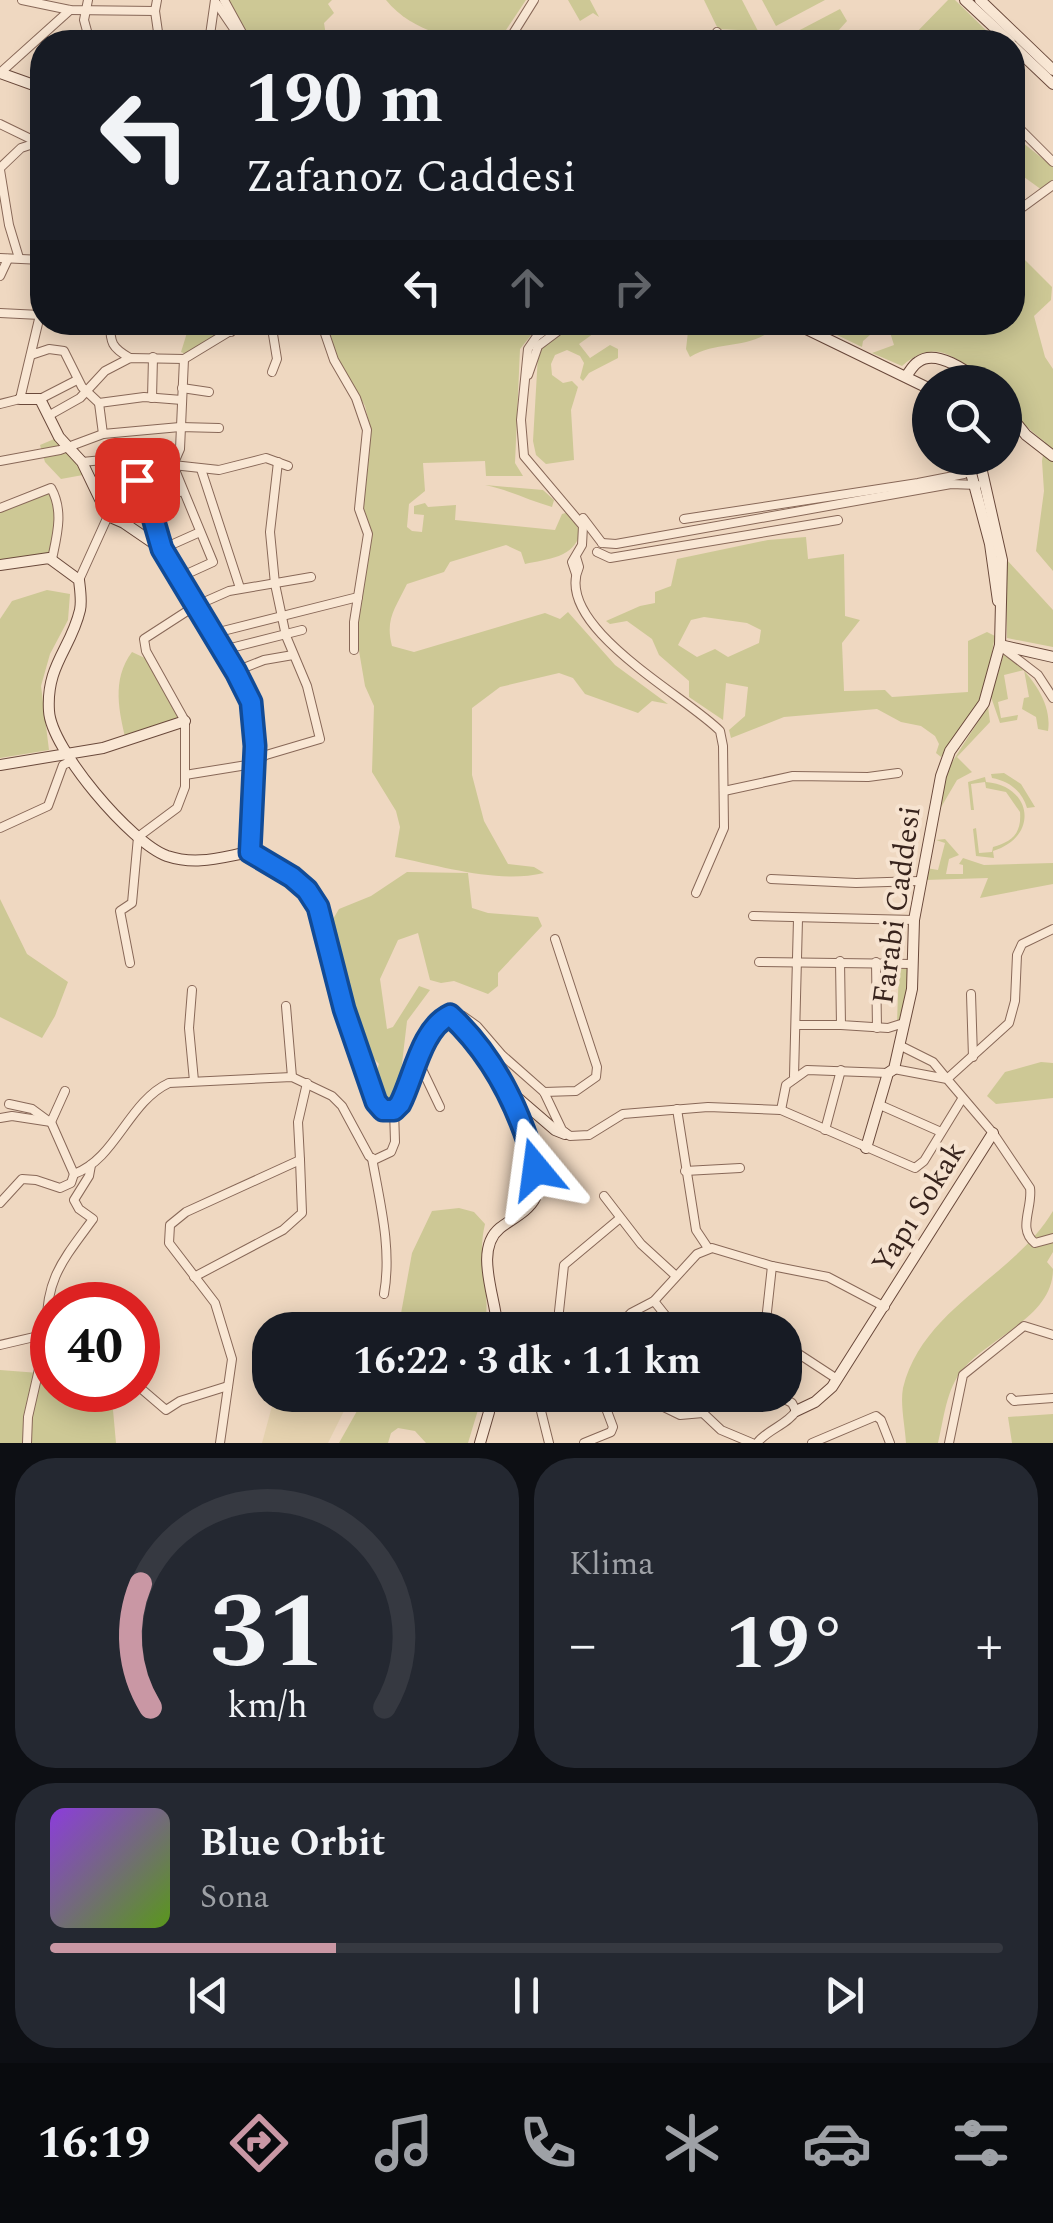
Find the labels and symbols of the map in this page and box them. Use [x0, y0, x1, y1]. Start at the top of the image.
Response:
pin [95, 438, 180, 523]
street label: Farabi Caddesi [860, 803, 934, 1007]
position arrow [484, 1117, 588, 1221]
street label: Yapı Sokak [860, 1132, 978, 1283]
speed limit sign: 40 [30, 1282, 160, 1412]

